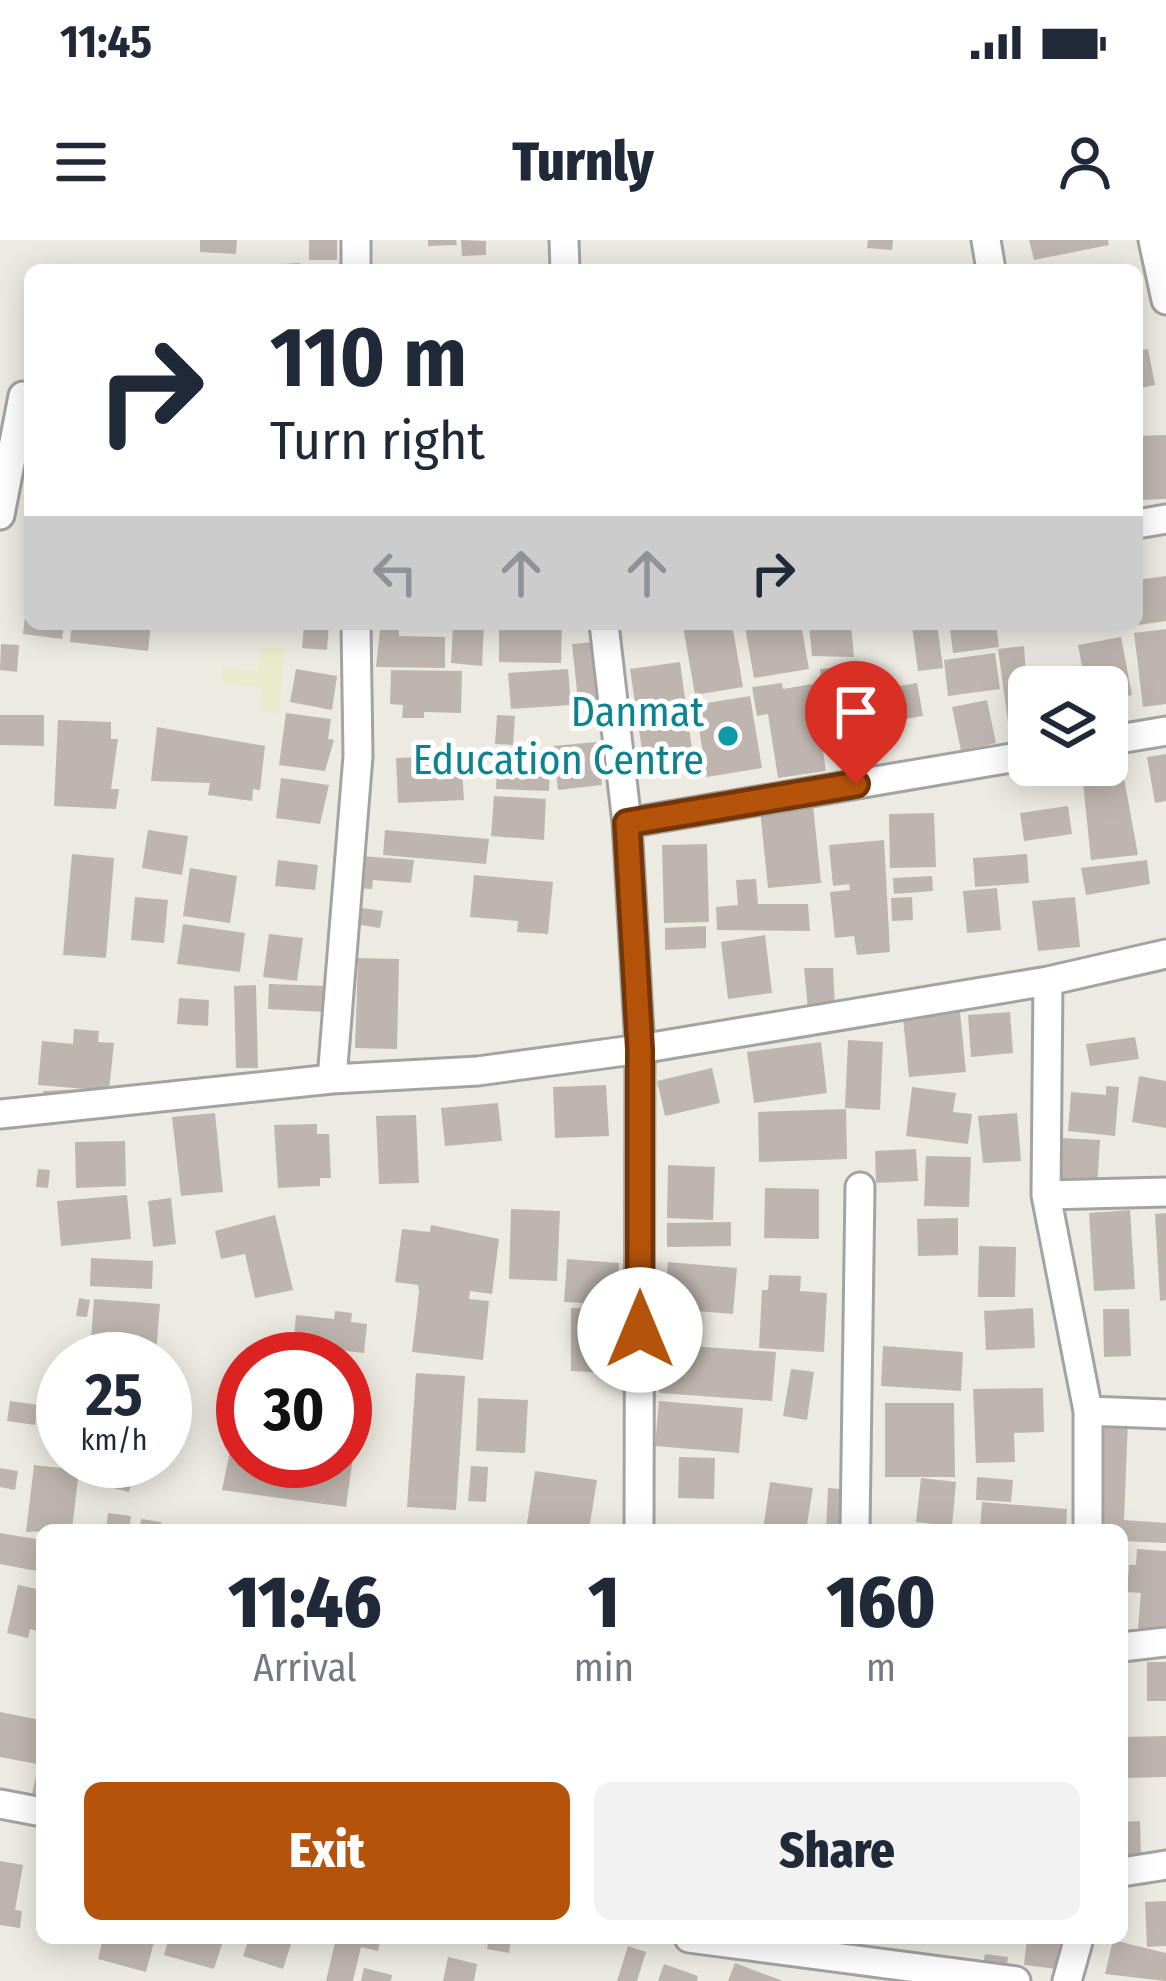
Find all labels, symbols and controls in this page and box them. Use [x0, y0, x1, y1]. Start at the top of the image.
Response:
text: 11:45 [60, 15, 152, 69]
icon: menu [48, 129, 114, 195]
icon: person [1052, 129, 1118, 195]
text: Turnly [512, 130, 654, 194]
text: 110 m [270, 307, 467, 408]
icon: right [72, 312, 228, 468]
text: Turn right [270, 409, 485, 473]
icon: left [362, 540, 428, 606]
icon: ahead [488, 540, 554, 606]
icon: ahead [614, 540, 680, 606]
icon: right [740, 540, 806, 606]
pin [805, 661, 907, 784]
map controls [1008, 666, 1128, 786]
button: layers [1008, 666, 1128, 786]
icon: arrive [823, 679, 889, 745]
place label: Danmat Education Centre [413, 687, 704, 785]
marker: Danmat Education Centre [715, 723, 741, 749]
position arrow [577, 1267, 703, 1393]
speed limit sign: 30 [216, 1332, 372, 1488]
text: 25 [85, 1359, 143, 1431]
text: km/h [81, 1422, 147, 1458]
text: 11:46 [228, 1560, 382, 1646]
text: 1 [588, 1560, 620, 1646]
text: 160 [826, 1560, 936, 1646]
text: Arrival [253, 1645, 357, 1691]
text: min [574, 1645, 634, 1691]
text: m [866, 1645, 896, 1691]
button: Exit [84, 1782, 570, 1920]
button: Share [594, 1782, 1080, 1920]

